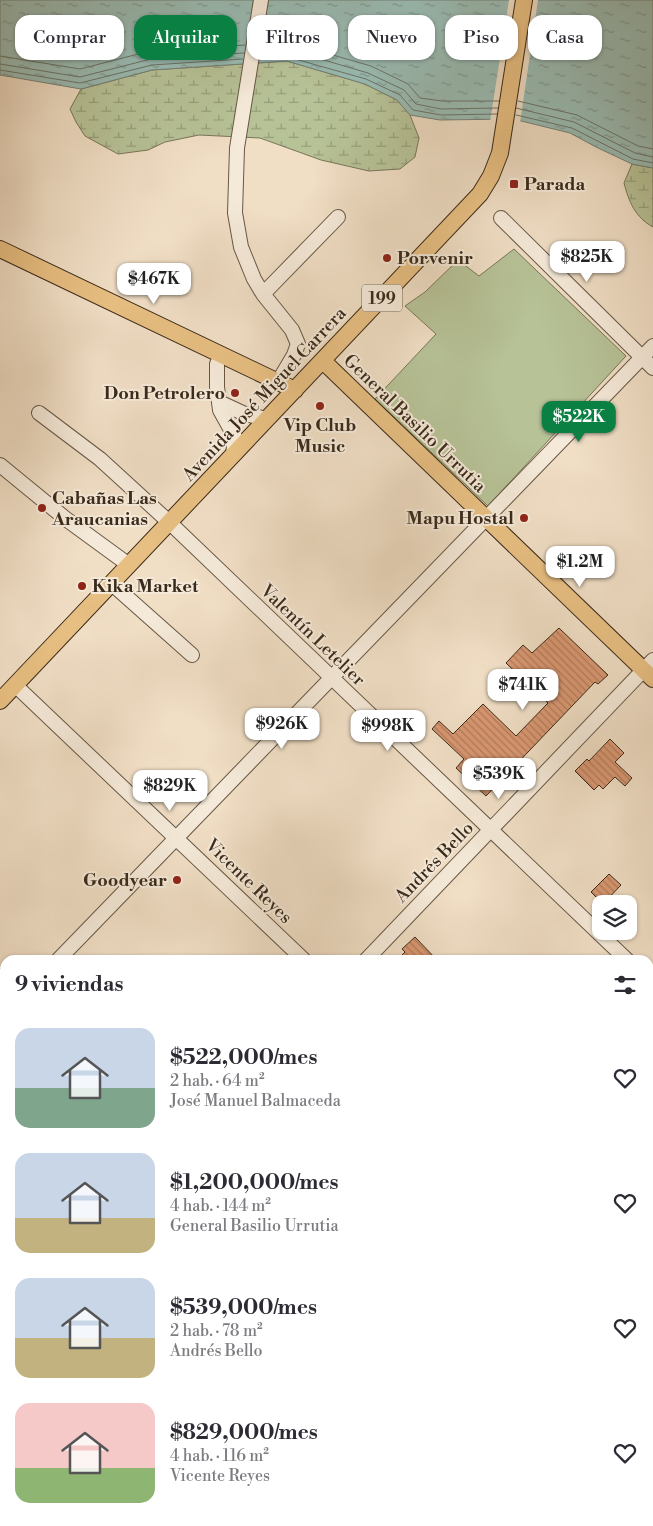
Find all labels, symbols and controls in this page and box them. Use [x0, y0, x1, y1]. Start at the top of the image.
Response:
chip: Comprar [15, 15, 124, 60]
chip: Alquilar [134, 15, 237, 60]
chip: Filtros [247, 15, 338, 60]
chip: Nuevo [348, 15, 435, 60]
chip: Piso [445, 15, 518, 60]
chip: Casa [528, 15, 602, 60]
place label: Parada [524, 173, 586, 196]
marker: Parada [508, 178, 520, 190]
pin: $825K [552, 240, 622, 283]
place label: Porvenir [397, 247, 473, 270]
text: $825K [561, 247, 613, 267]
marker: Porvenir [381, 252, 393, 264]
pin: $467K [119, 262, 189, 305]
text: $467K [128, 269, 180, 289]
road number: 199 [362, 284, 402, 312]
street label: Avenida José Miguel Carrera [177, 302, 352, 487]
street label: General Basilio Urrutia [338, 349, 492, 498]
place label: Don Petrolero [104, 382, 225, 405]
marker: Don Petrolero [229, 387, 241, 399]
marker: Vip Club Music [314, 400, 326, 412]
pin: $522K [544, 400, 614, 443]
text: $522K [553, 407, 605, 427]
place label: Vip Club Music [283, 414, 356, 458]
place label: Cabañas Las Araucanias [51, 487, 157, 531]
marker: Cabañas Las Araucanias [36, 502, 48, 514]
place label: Mapu Hostal [406, 507, 514, 530]
marker: Mapu Hostal [518, 512, 530, 524]
pin: $1.2M [545, 546, 615, 588]
text: $1.2M [557, 552, 603, 572]
place label: Kika Market [92, 575, 199, 598]
street label: Valentín Letelier [255, 579, 370, 691]
marker: Kika Market [76, 580, 88, 592]
pin: $741K [488, 668, 558, 711]
text: $741K [498, 675, 548, 695]
pin: $926K [247, 708, 317, 750]
pin: $998K [353, 710, 423, 752]
text: $926K [256, 714, 308, 734]
text: $998K [362, 716, 414, 736]
pin: $539K [464, 758, 534, 800]
text: $539K [473, 764, 525, 784]
pin: $829K [135, 770, 205, 812]
text: $829K [144, 776, 196, 796]
street label: Andrés Bello [389, 817, 479, 909]
street label: Vicente Reyes [199, 833, 297, 929]
place label: Goodyear [83, 869, 167, 892]
marker: Goodyear [171, 874, 183, 886]
map controls [592, 895, 637, 940]
button: layers [592, 895, 637, 940]
icon: filters [611, 971, 639, 999]
text: 9 viviendas [15, 972, 123, 998]
text: $522,000/mes [170, 1045, 317, 1071]
icon: home [55, 1048, 115, 1108]
icon: heart [611, 1064, 639, 1092]
text: 2 hab. · 64 m² [170, 1071, 264, 1091]
text: José Manuel Balmaceda [170, 1091, 341, 1111]
text: $1,200,000/mes [170, 1170, 339, 1196]
icon: home [55, 1173, 115, 1233]
icon: heart [611, 1189, 639, 1217]
text: 4 hab. · 144 m² [170, 1196, 271, 1216]
text: General Basilio Urrutia [170, 1216, 339, 1236]
text: $539,000/mes [170, 1295, 317, 1321]
icon: home [55, 1298, 115, 1358]
icon: heart [611, 1314, 639, 1342]
text: 2 hab. · 78 m² [170, 1321, 263, 1341]
text: Andrés Bello [170, 1341, 263, 1361]
text: $829,000/mes [170, 1420, 318, 1446]
icon: home [55, 1423, 115, 1483]
icon: heart [611, 1439, 639, 1467]
text: 4 hab. · 116 m² [170, 1446, 269, 1466]
text: Vicente Reyes [170, 1466, 270, 1486]

